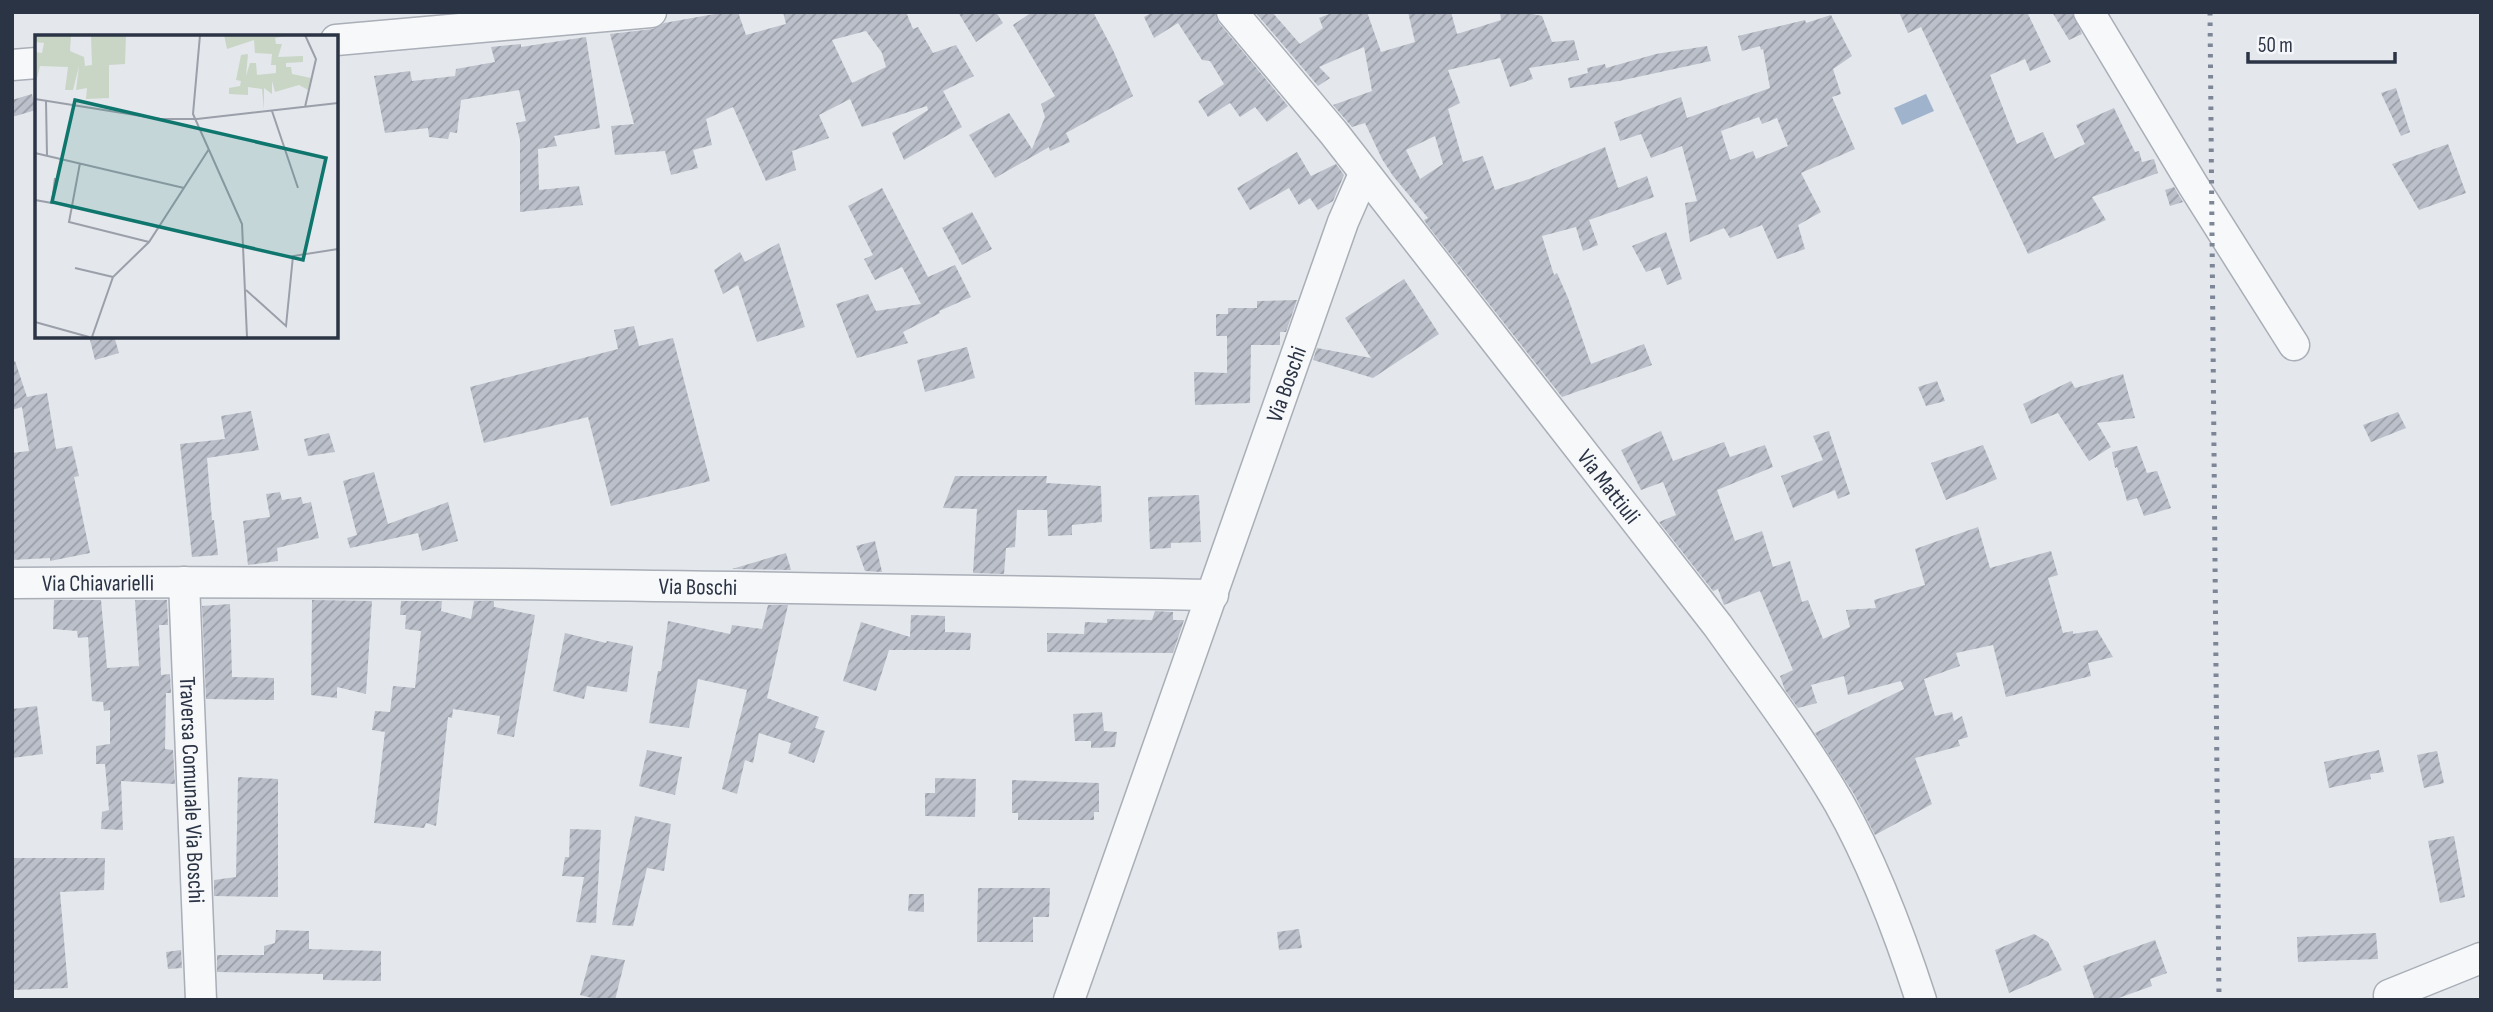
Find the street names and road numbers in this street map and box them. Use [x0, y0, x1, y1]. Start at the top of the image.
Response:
street label: Via Boschi [1261, 343, 1313, 426]
street label: Via Mattiuli [1571, 444, 1646, 530]
street label: Via Chiavarielli [42, 569, 154, 598]
street label: Via Boschi [658, 573, 737, 602]
street label: Traversa Comunale Via Boschi [173, 676, 210, 904]

